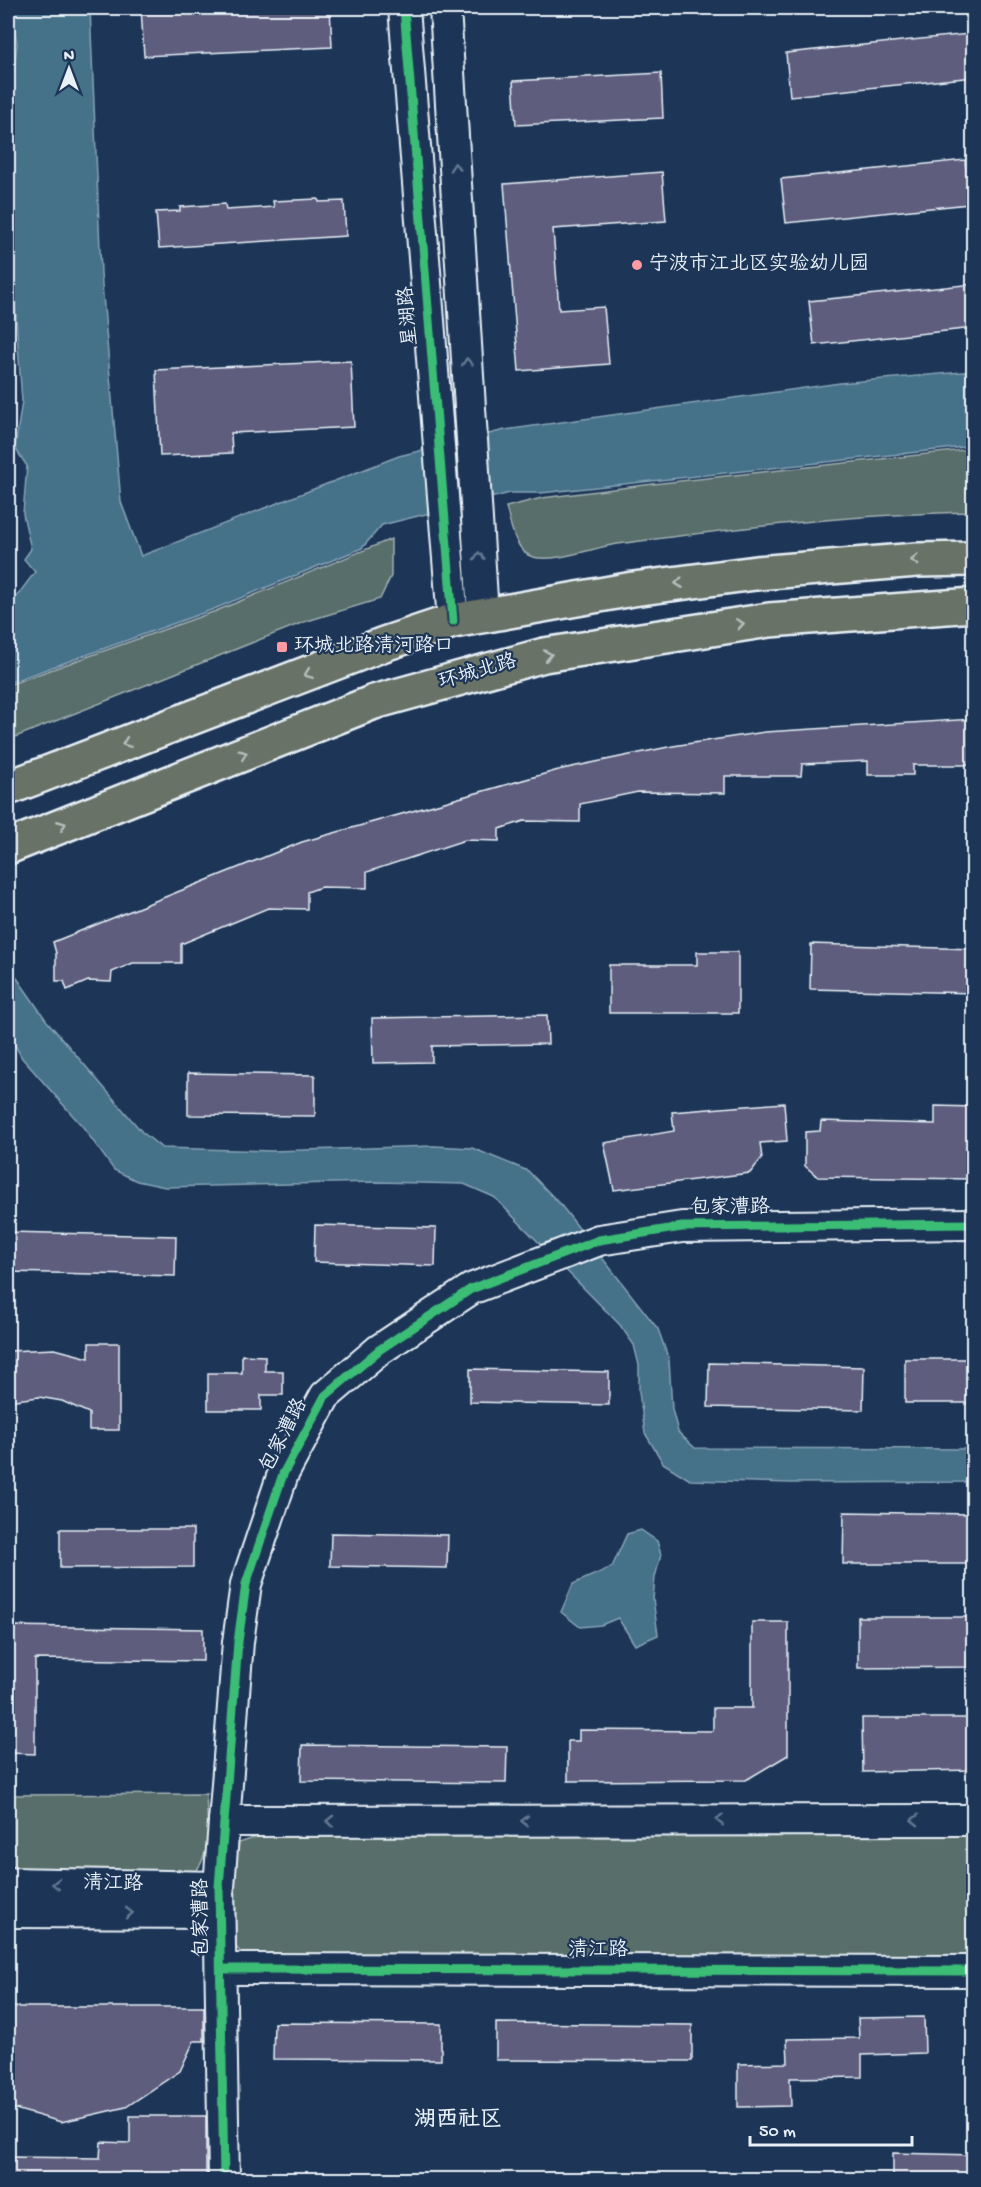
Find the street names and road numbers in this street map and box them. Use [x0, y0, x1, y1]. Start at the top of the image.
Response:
street label: 星湖路 [394, 284, 424, 347]
street label: 环城北路 [436, 649, 521, 695]
street label: 包家漕路 [690, 1195, 771, 1221]
street label: 包家漕路 [255, 1393, 314, 1477]
street label: 清江路 [83, 1871, 144, 1897]
street label: 包家漕路 [189, 1877, 215, 1958]
street label: 清江路 [568, 1938, 629, 1963]

